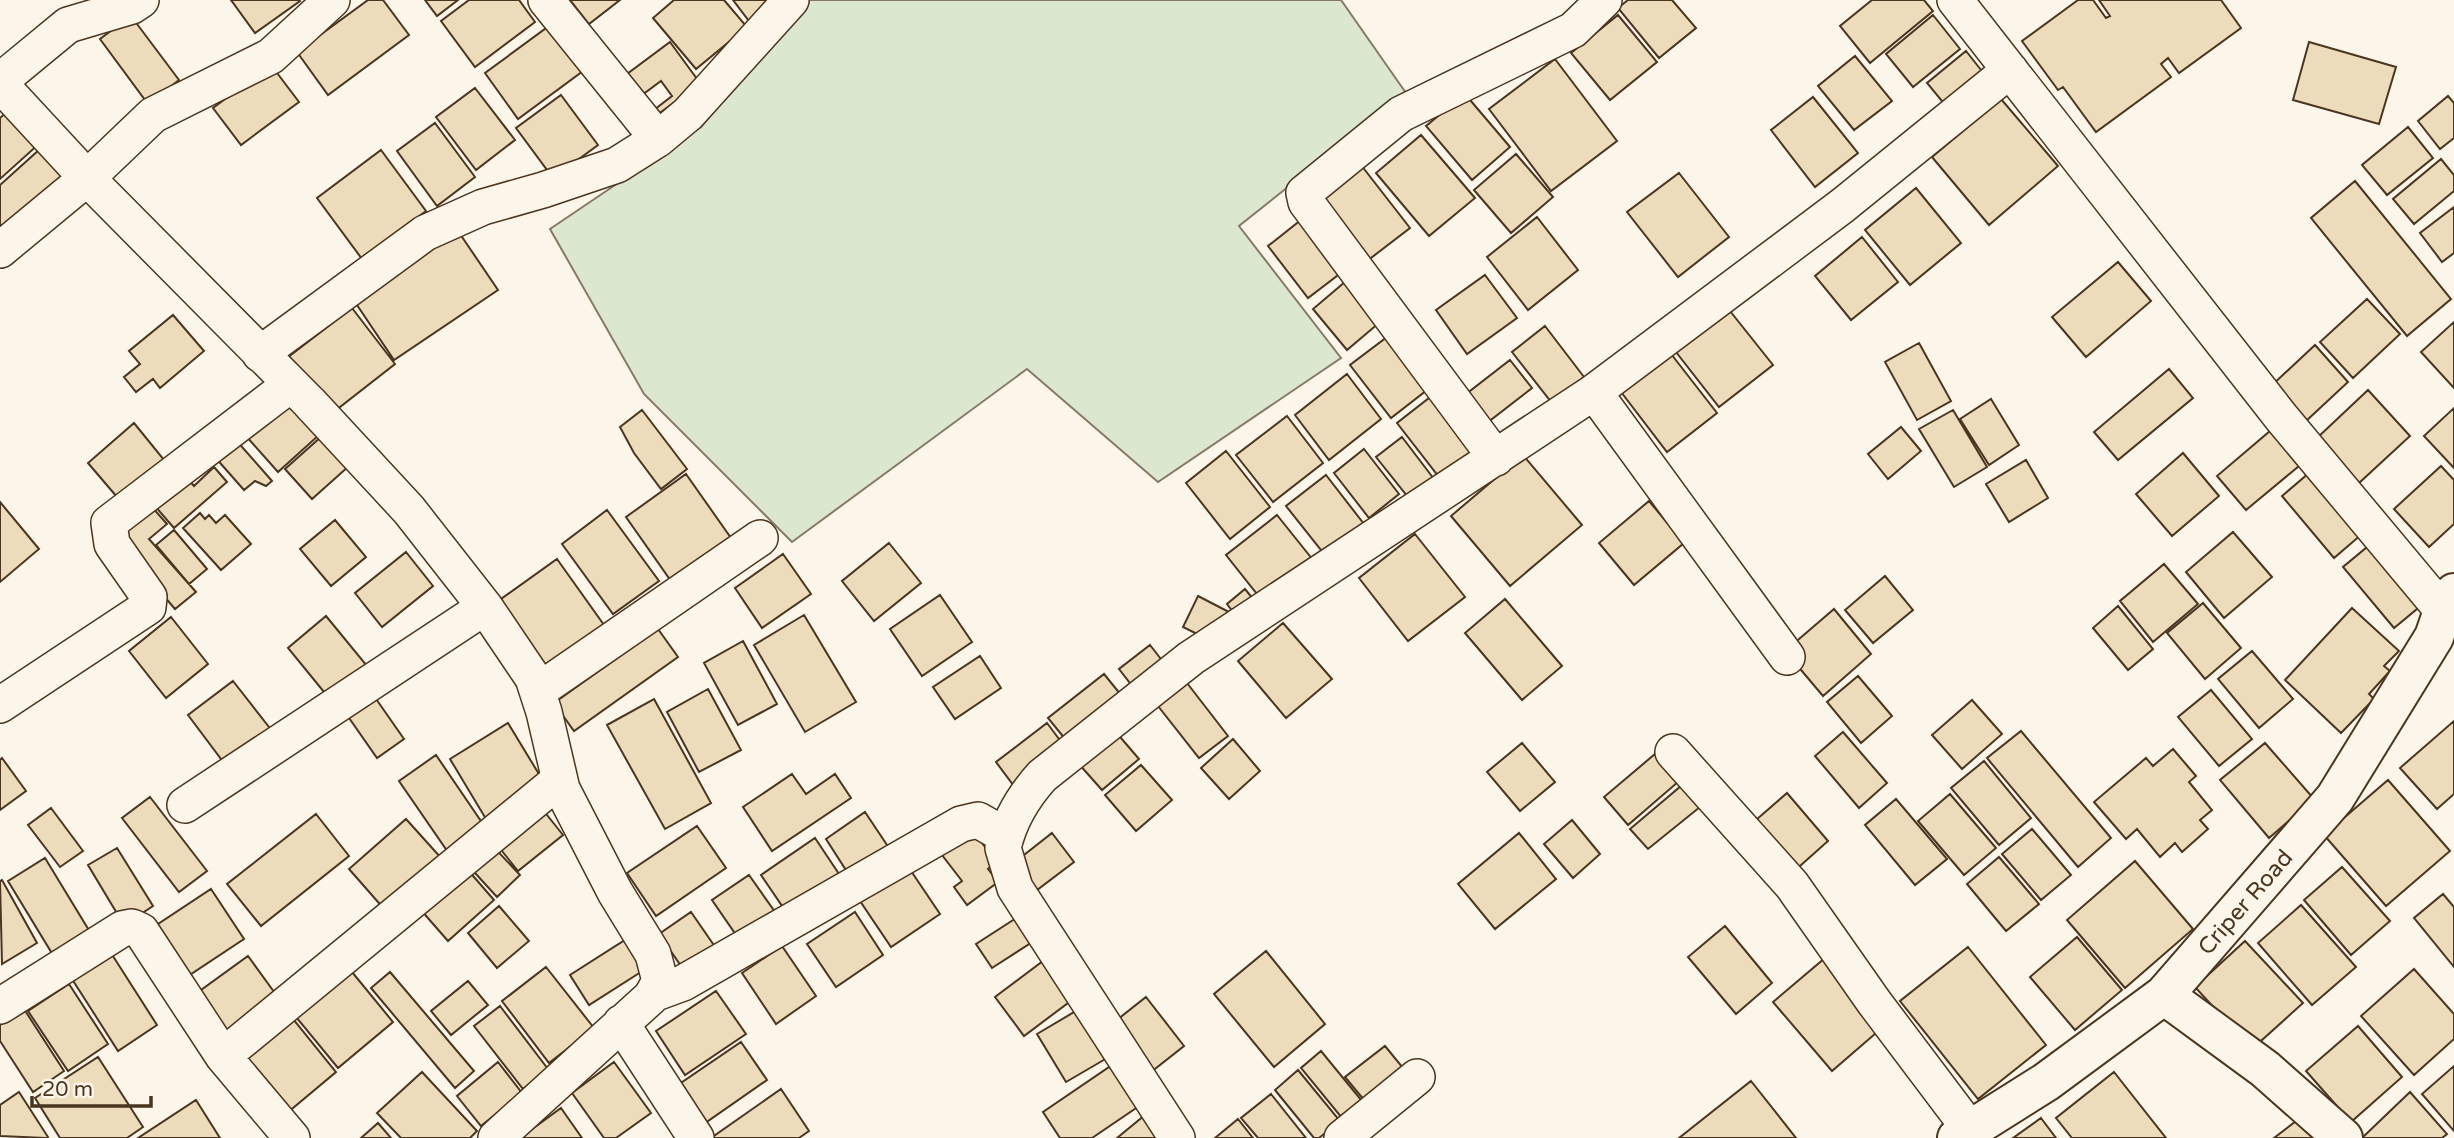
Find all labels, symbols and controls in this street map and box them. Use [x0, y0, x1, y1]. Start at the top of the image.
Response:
street label: Criper Road [2192, 844, 2299, 961]
scale bar [32, 1064, 150, 1108]
text: 20 m [42, 1077, 93, 1102]

